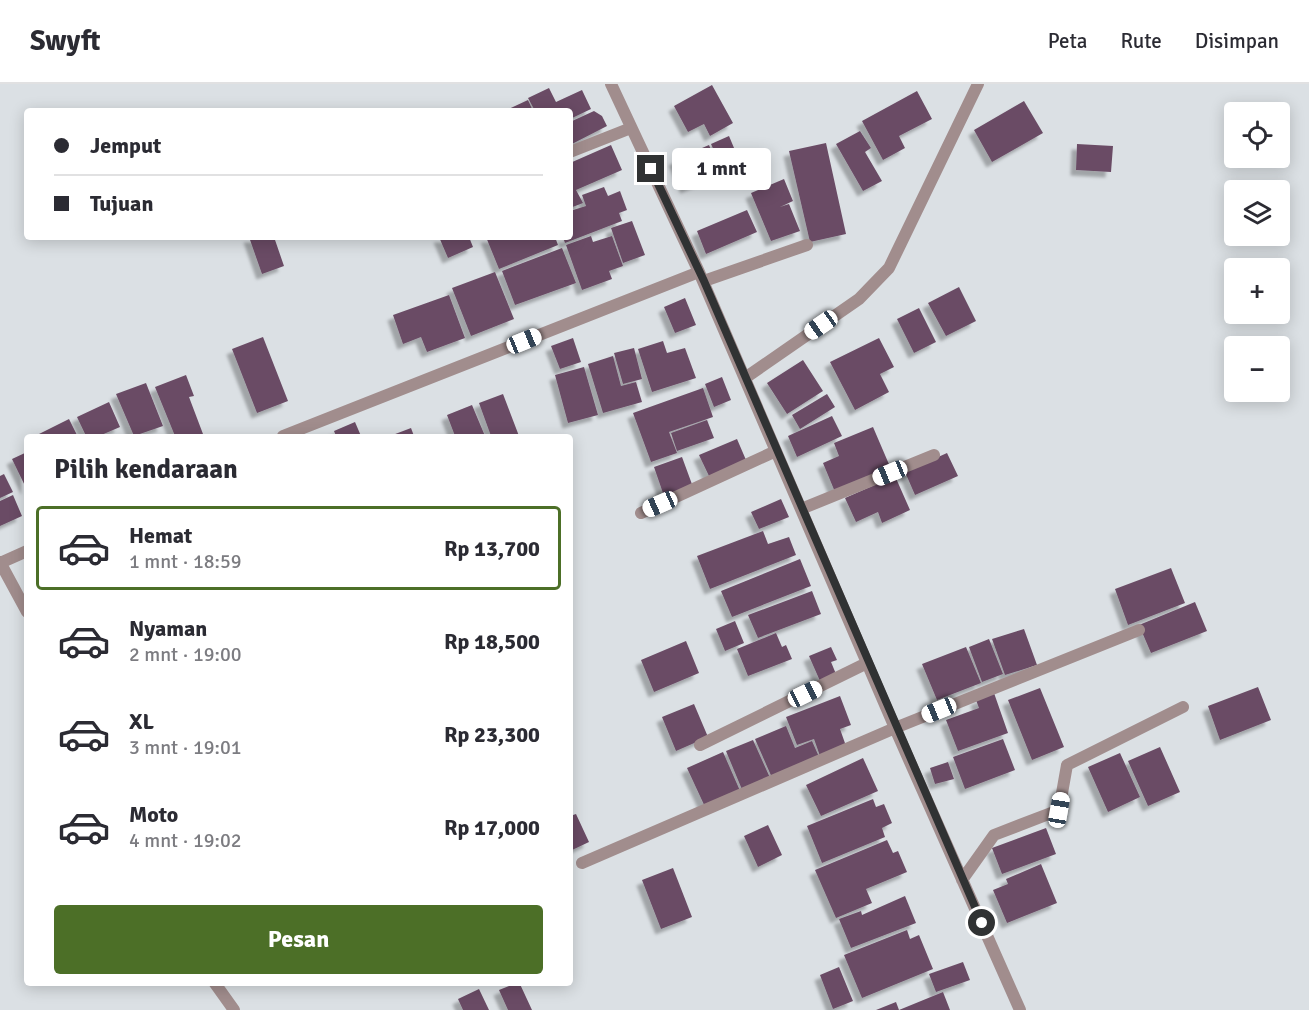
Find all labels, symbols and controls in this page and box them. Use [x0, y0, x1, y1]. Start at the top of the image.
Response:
text: Swyft [30, 24, 100, 58]
text: Peta [1048, 28, 1088, 54]
text: Rute [1121, 28, 1162, 54]
text: Disimpan [1195, 28, 1279, 54]
map controls [1224, 102, 1290, 402]
button: locate [1224, 102, 1290, 168]
text: Jemput [90, 132, 161, 159]
callout: 1 mnt [672, 148, 771, 190]
route end [637, 155, 664, 182]
text: 1 mnt [697, 156, 746, 181]
button: layers [1224, 180, 1290, 246]
text: Tujuan [90, 190, 153, 217]
button: + [1224, 258, 1290, 324]
car [801, 307, 841, 343]
car [504, 326, 544, 356]
button: − [1224, 336, 1290, 402]
text: Pilih kendaraan [54, 453, 238, 486]
car [870, 458, 910, 488]
car [640, 488, 680, 520]
icon: car [57, 521, 111, 575]
text: Hemat [129, 522, 192, 549]
text: Rp 13,700 [444, 535, 540, 562]
text: 1 mnt · 18:59 [129, 549, 242, 574]
icon: car [57, 614, 111, 668]
text: Nyaman [129, 615, 207, 642]
text: Rp 18,500 [444, 628, 540, 655]
text: 2 mnt · 19:00 [129, 642, 242, 667]
car [785, 678, 825, 710]
car [919, 695, 959, 725]
icon: car [57, 707, 111, 761]
text: XL [129, 708, 154, 735]
text: Rp 23,300 [444, 721, 540, 748]
text: 3 mnt · 19:01 [129, 735, 242, 760]
car [1047, 791, 1071, 829]
icon: car [57, 800, 111, 854]
text: Moto [129, 801, 178, 828]
text: Rp 17,000 [444, 814, 540, 841]
text: 4 mnt · 19:02 [129, 828, 242, 853]
button: Pesan [54, 905, 543, 974]
route start [968, 909, 995, 936]

